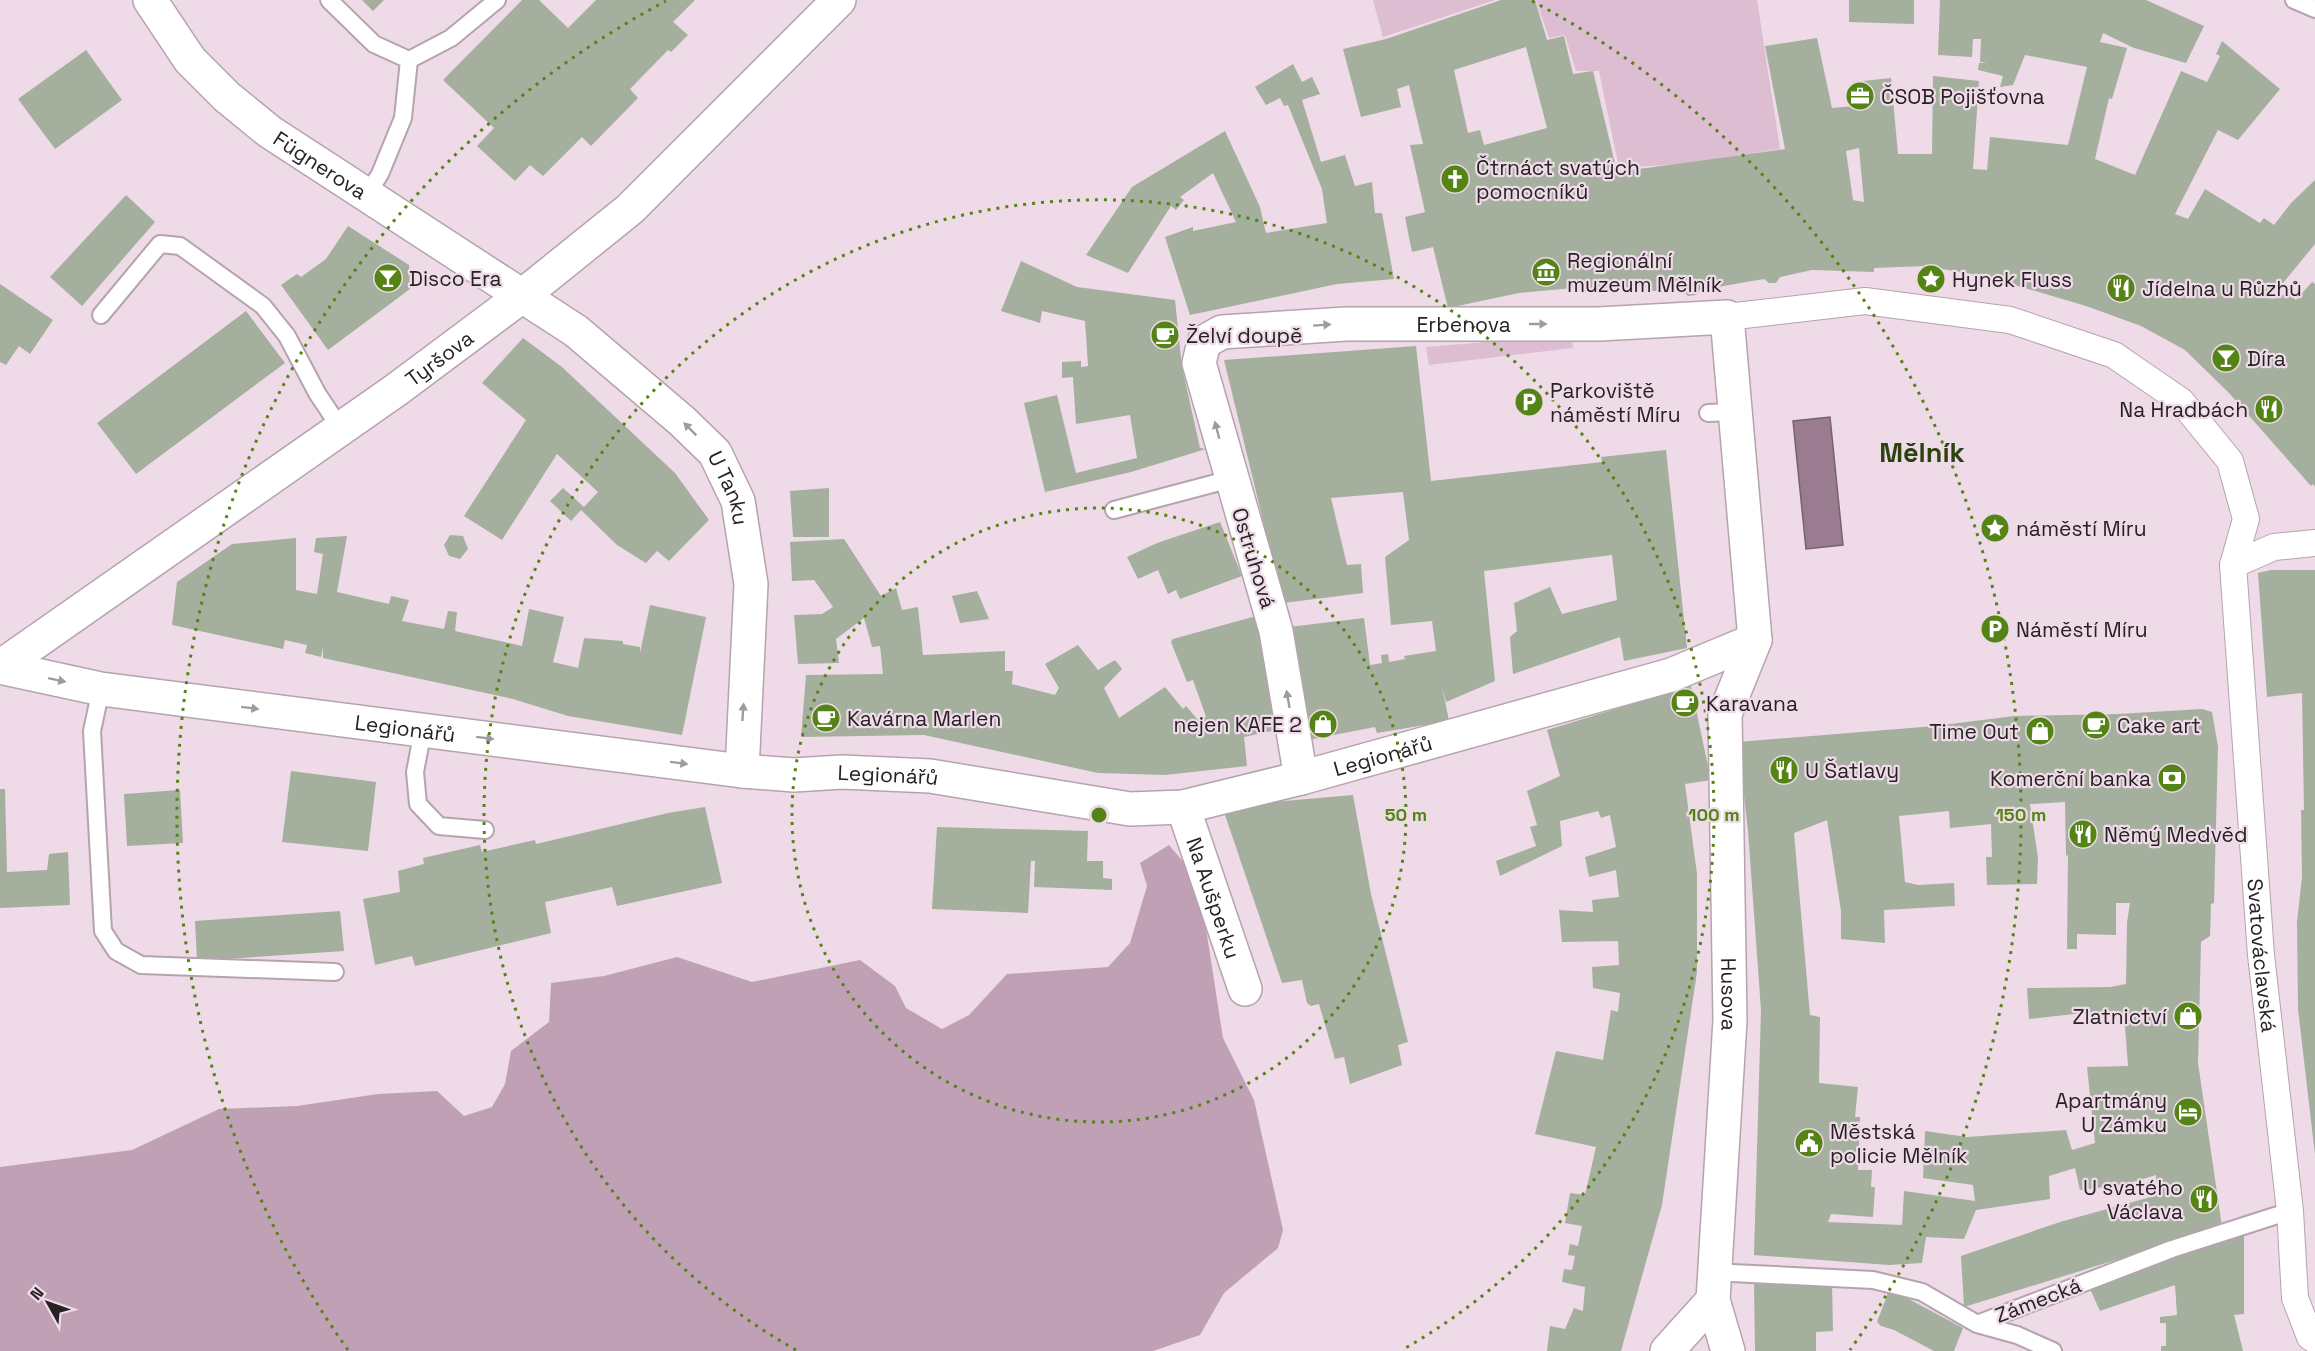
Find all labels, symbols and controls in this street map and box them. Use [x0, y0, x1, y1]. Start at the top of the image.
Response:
office icon: ČSOB Pojišťovna [1844, 80, 1876, 112]
place label: ČSOB Pojišťovna [1881, 83, 2045, 110]
street label: Fügnerova [269, 125, 372, 205]
place label: Čtrnáct svatých pomocníků [1476, 154, 1640, 205]
church icon: Čtrnáct svatých pomocníků [1439, 163, 1471, 195]
place label: Regionální muzeum Mělník [1567, 247, 1722, 298]
museum icon: Regionální muzeum Mělník [1530, 256, 1562, 288]
bar icon: Disco Era [372, 262, 404, 294]
place icon: Hynek Fluss [1915, 263, 1947, 295]
place label: Disco Era [409, 265, 502, 292]
place label: Hynek Fluss [1952, 266, 2072, 293]
restaurant icon: Jídelna u Růzhů [2105, 272, 2137, 304]
place label: Jídelna u Růzhů [2142, 275, 2302, 302]
street label: Erbenova [1416, 311, 1511, 338]
cafe icon: Želví doupě [1149, 319, 1181, 351]
one-way arrow [1529, 319, 1548, 329]
one-way arrow [1313, 321, 1332, 330]
place label: Želví doupě [1186, 322, 1303, 349]
street label: Tyršova [400, 324, 478, 392]
bar icon: Díra [2210, 342, 2242, 374]
place label: Díra [2247, 345, 2286, 372]
place label: Parkoviště náměstí Míru [1550, 377, 1681, 428]
parking icon: Parkoviště náměstí Míru [1513, 386, 1545, 418]
restaurant icon: Na Hradbách [2253, 393, 2285, 425]
place label: Na Hradbách [2119, 396, 2248, 423]
one-way arrow [1212, 421, 1222, 439]
one-way arrow [683, 422, 698, 436]
district label: Mělník [1879, 435, 1965, 470]
street label: U Tanku [702, 446, 755, 527]
street label: Ostruhová [1226, 504, 1282, 612]
place icon: náměstí Míru [1979, 512, 2011, 544]
place label: náměstí Míru [2016, 515, 2147, 542]
parking icon: Náměstí Míru [1979, 613, 2011, 645]
place label: Náměstí Míru [2016, 616, 2148, 643]
one-way arrow [48, 676, 67, 685]
cafe icon: Karavana [1669, 687, 1701, 719]
one-way arrow [1283, 690, 1292, 709]
place label: Karavana [1706, 690, 1798, 717]
cafe icon: Kavárna Marlen [810, 702, 842, 734]
one-way arrow [241, 703, 260, 713]
one-way arrow [738, 703, 747, 722]
place label: Kavárna Marlen [847, 705, 1001, 732]
street label: Legionářů [353, 708, 457, 748]
shop icon: nejen KAFE 2 [1307, 708, 1339, 740]
cafe icon: Cake art [2080, 709, 2112, 741]
place label: nejen KAFE 2 [1174, 711, 1302, 738]
place label: Cake art [2117, 712, 2201, 739]
shop icon: Time Out [2024, 715, 2056, 747]
place label: Time Out [1929, 718, 2019, 745]
street label: Legionářů [1330, 729, 1435, 782]
one-way arrow [476, 733, 495, 743]
restaurant icon: U Šatlavy [1768, 754, 1800, 786]
place label: U Šatlavy [1805, 757, 1899, 784]
one-way arrow [669, 758, 688, 767]
street label: Legionářů [837, 758, 941, 791]
bank icon: Komerční banka [2156, 762, 2188, 794]
place label: Komerční banka [1990, 765, 2151, 792]
text: 50 m [1385, 803, 1427, 826]
text: 100 m [1688, 803, 1740, 826]
text: 150 m [1996, 803, 2046, 826]
centre of rings [1089, 805, 1109, 825]
restaurant icon: Němý Medvěd [2067, 818, 2099, 850]
place label: Němý Medvěd [2104, 821, 2247, 848]
street label: Na Aušperku [1181, 834, 1247, 962]
street label: Svatováclavská [2242, 877, 2283, 1034]
street label: Husova [1715, 957, 1744, 1032]
shop icon: Zlatnictví [2172, 1000, 2204, 1032]
place label: Zlatnictví [2072, 1003, 2168, 1030]
place label: Apartmány U Zámku [2055, 1087, 2167, 1138]
hotel icon: Apartmány U Zámku [2172, 1096, 2204, 1128]
place label: Městská policie Mělník [1830, 1118, 1967, 1169]
public building icon: Městská policie Mělník [1793, 1127, 1825, 1159]
place label: U svatého Václava [2083, 1174, 2183, 1225]
restaurant icon: U svatého Václava [2188, 1183, 2220, 1215]
street label: Zámecká [1991, 1271, 2085, 1329]
north arrow [18, 1273, 78, 1333]
text: N [25, 1283, 48, 1305]

